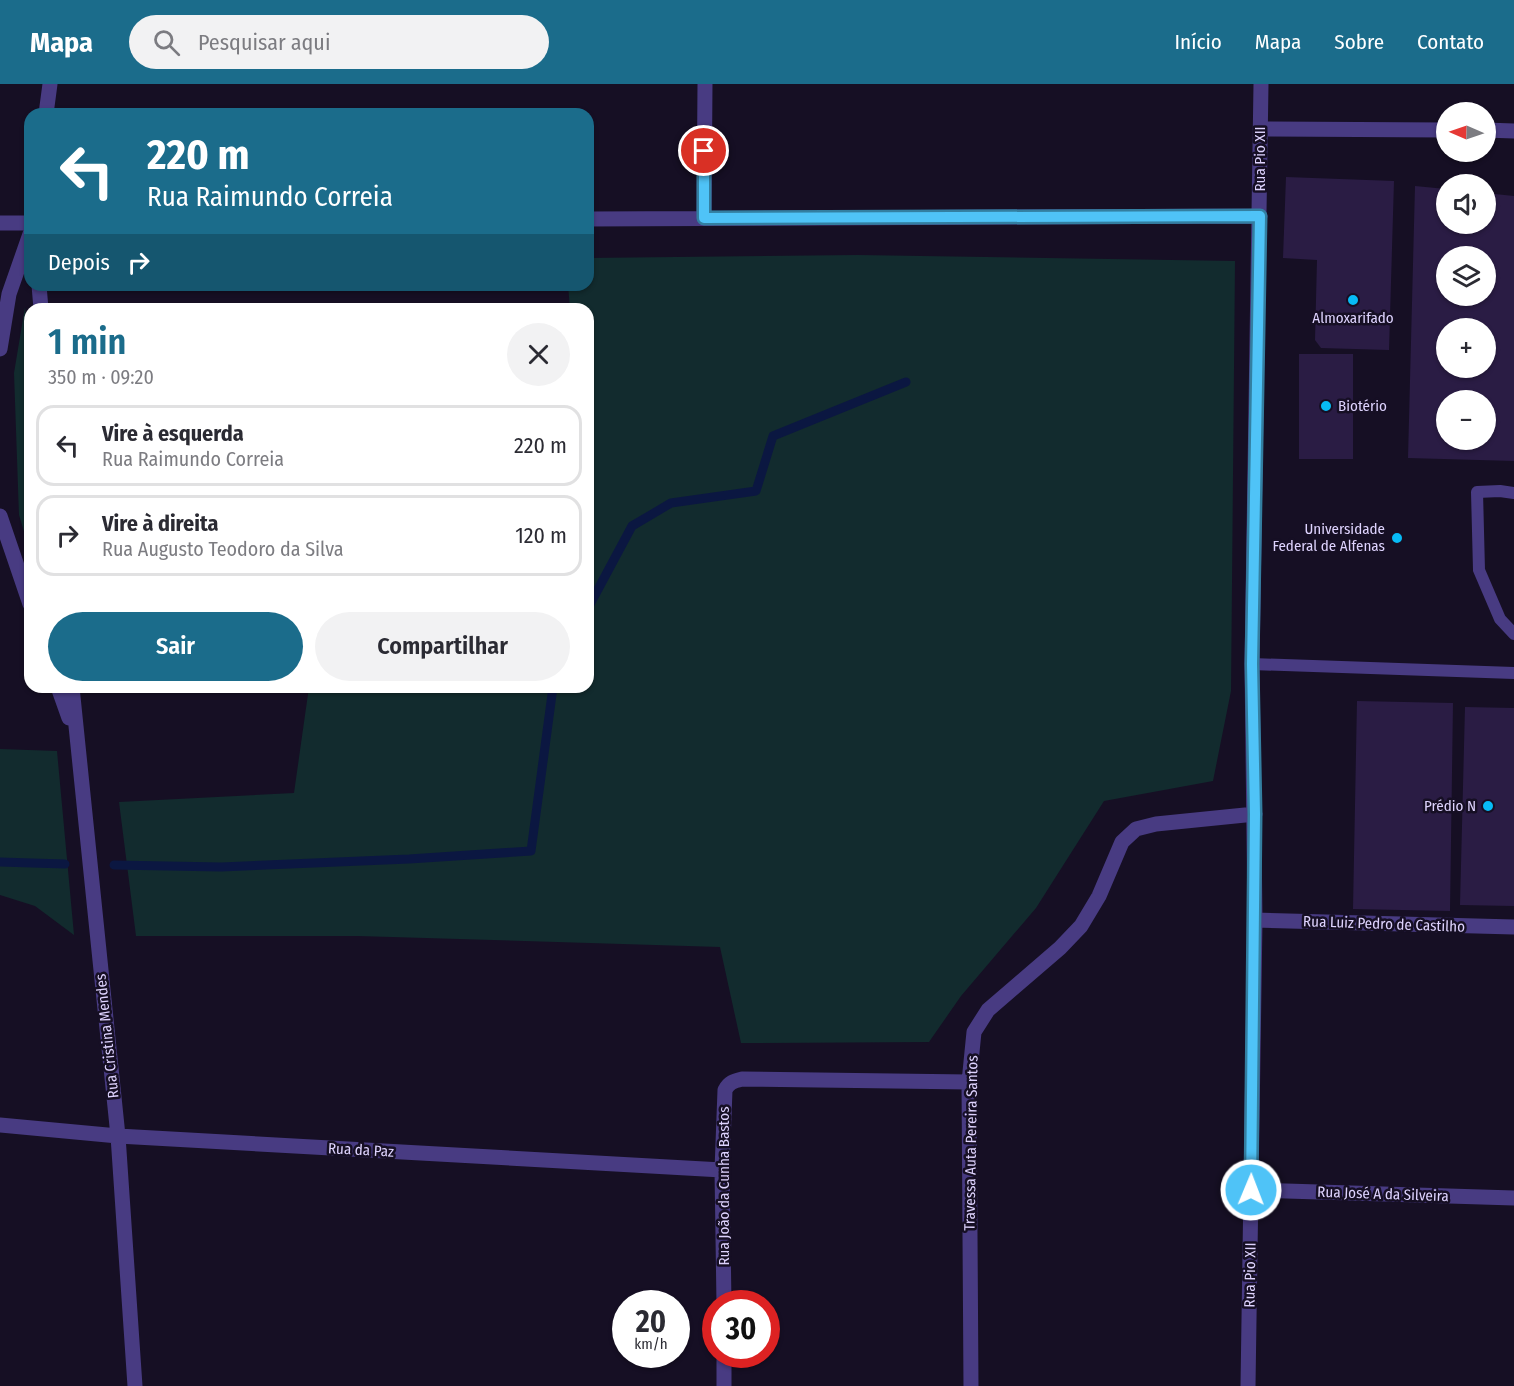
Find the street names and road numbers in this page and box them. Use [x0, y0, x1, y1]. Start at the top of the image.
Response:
street label: Rua Pio XII [1251, 126, 1269, 192]
street label: Rua Luiz Pedro de Castilho [1303, 912, 1465, 936]
street label: Rua Cristina Mendes [92, 973, 122, 1099]
street label: Travessa Auta Pereira Santos [960, 1055, 982, 1231]
street label: Rua João da Cunha Bastos [715, 1106, 733, 1266]
street label: Rua da Paz [327, 1139, 395, 1161]
street label: Rua José A da Silveira [1317, 1183, 1449, 1205]
street label: Rua Pio XII [1240, 1242, 1260, 1308]

